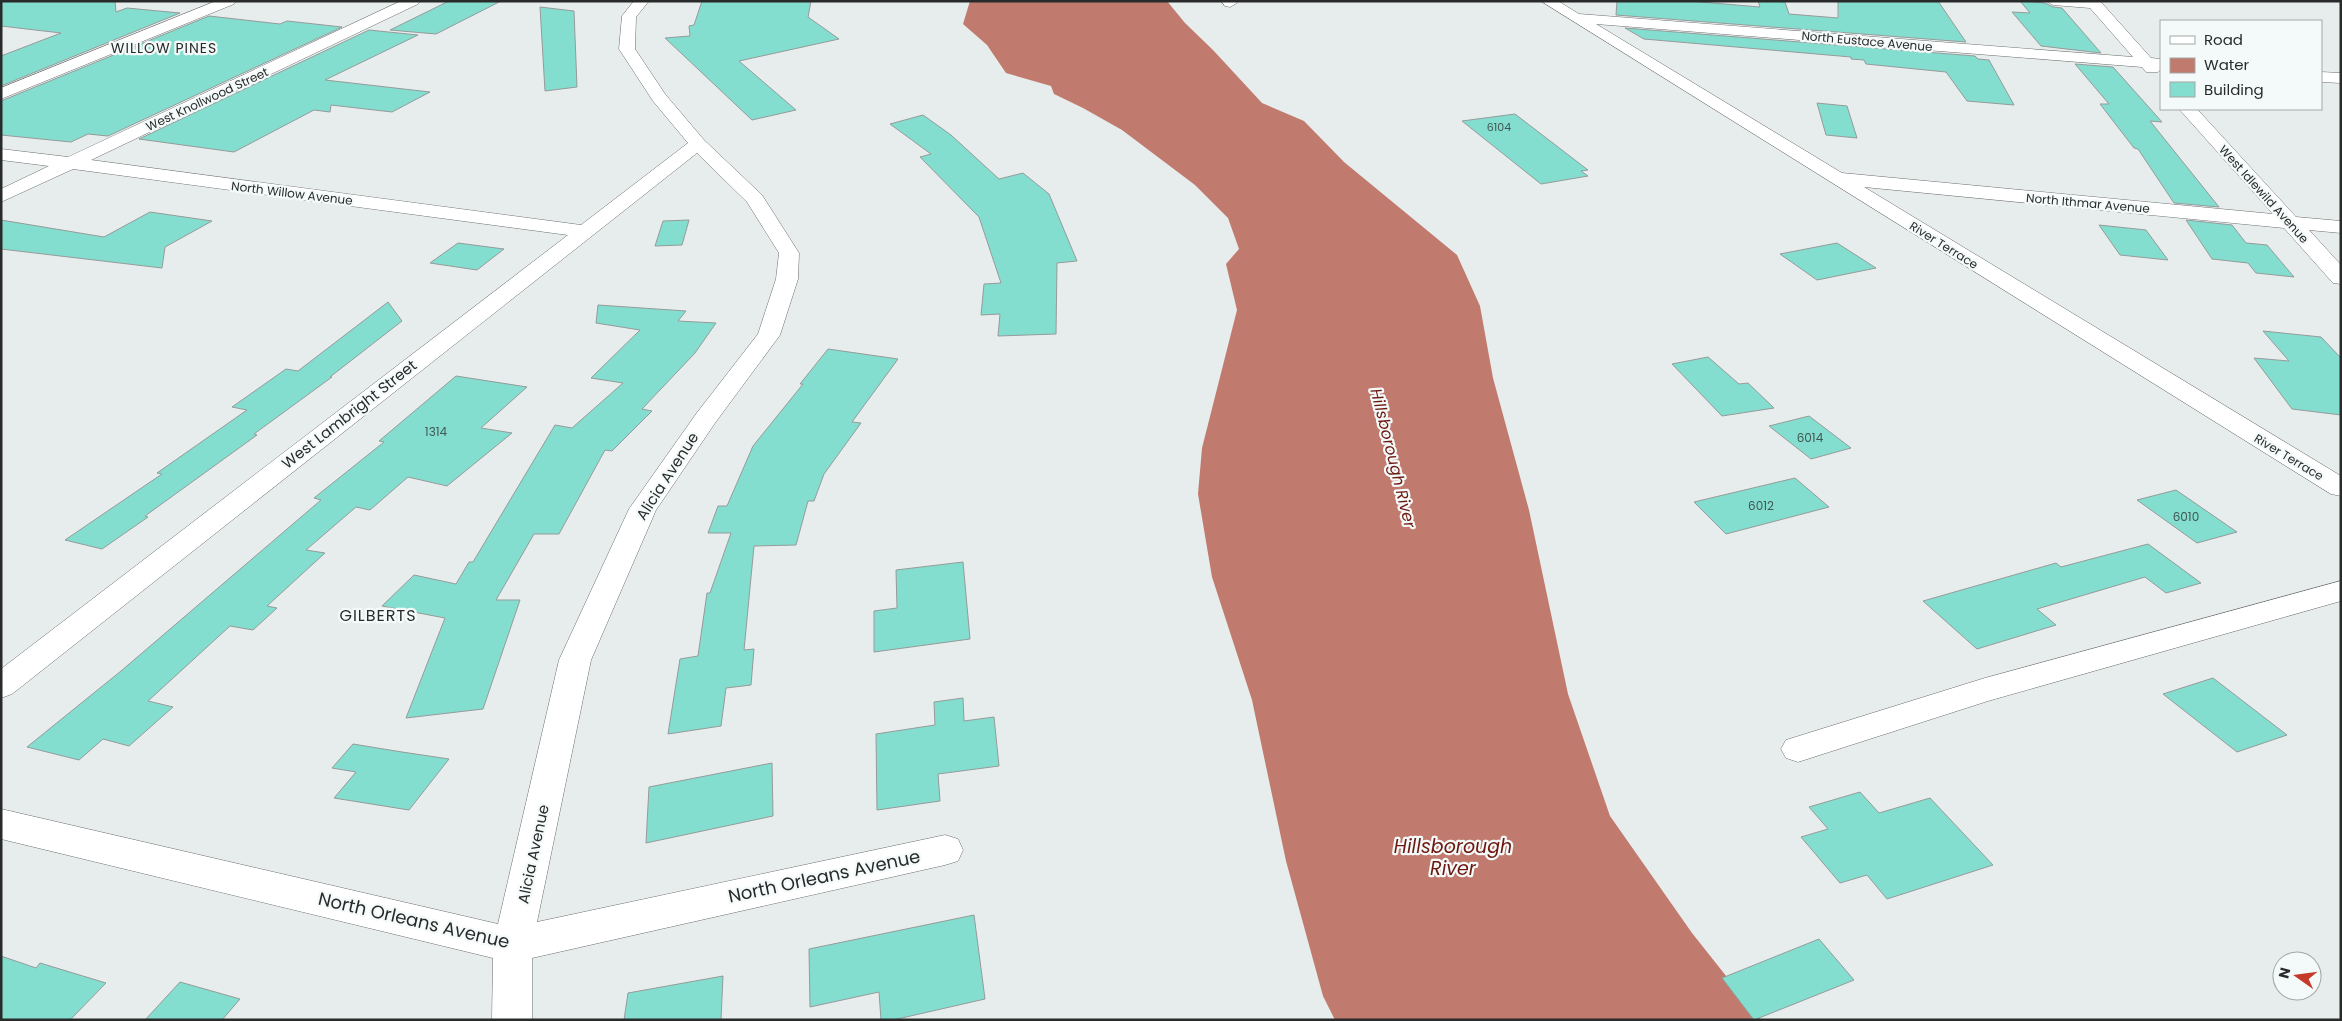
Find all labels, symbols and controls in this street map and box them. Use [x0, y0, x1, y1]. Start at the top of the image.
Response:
legend [2160, 20, 2322, 110]
street label: North Eustace Avenue [1801, 27, 1933, 55]
text: Road [2204, 29, 2243, 50]
district label: WILLOW PINES [111, 38, 217, 58]
text: Water [2204, 54, 2250, 75]
street label: West Knollwood Street [143, 63, 271, 135]
text: Building [2204, 79, 2264, 100]
house number: 6104 [1487, 119, 1511, 135]
street label: West Idlewild Avenue [2215, 141, 2313, 247]
street label: North Willow Avenue [230, 177, 354, 209]
street label: North Ithmar Avenue [2025, 189, 2151, 217]
street label: River Terrace [1906, 217, 1982, 273]
street label: West Lambright Street [277, 355, 421, 473]
water label: Hillsborough River [1365, 386, 1422, 531]
house number: 1314 [425, 423, 448, 440]
street label: Alicia Avenue [631, 428, 703, 524]
house number: 6014 [1797, 429, 1824, 446]
street label: River Terrace [2251, 430, 2327, 484]
house number: 6012 [1748, 497, 1774, 514]
house number: 6010 [2173, 508, 2199, 525]
district label: GILBERTS [339, 604, 417, 627]
street label: Alicia Avenue [512, 803, 554, 905]
water label: Hillsborough River [1394, 833, 1512, 882]
street label: North Orleans Avenue [726, 843, 922, 909]
street label: North Orleans Avenue [316, 886, 512, 954]
north arrow [2272, 951, 2322, 1001]
text: N [2273, 965, 2295, 980]

